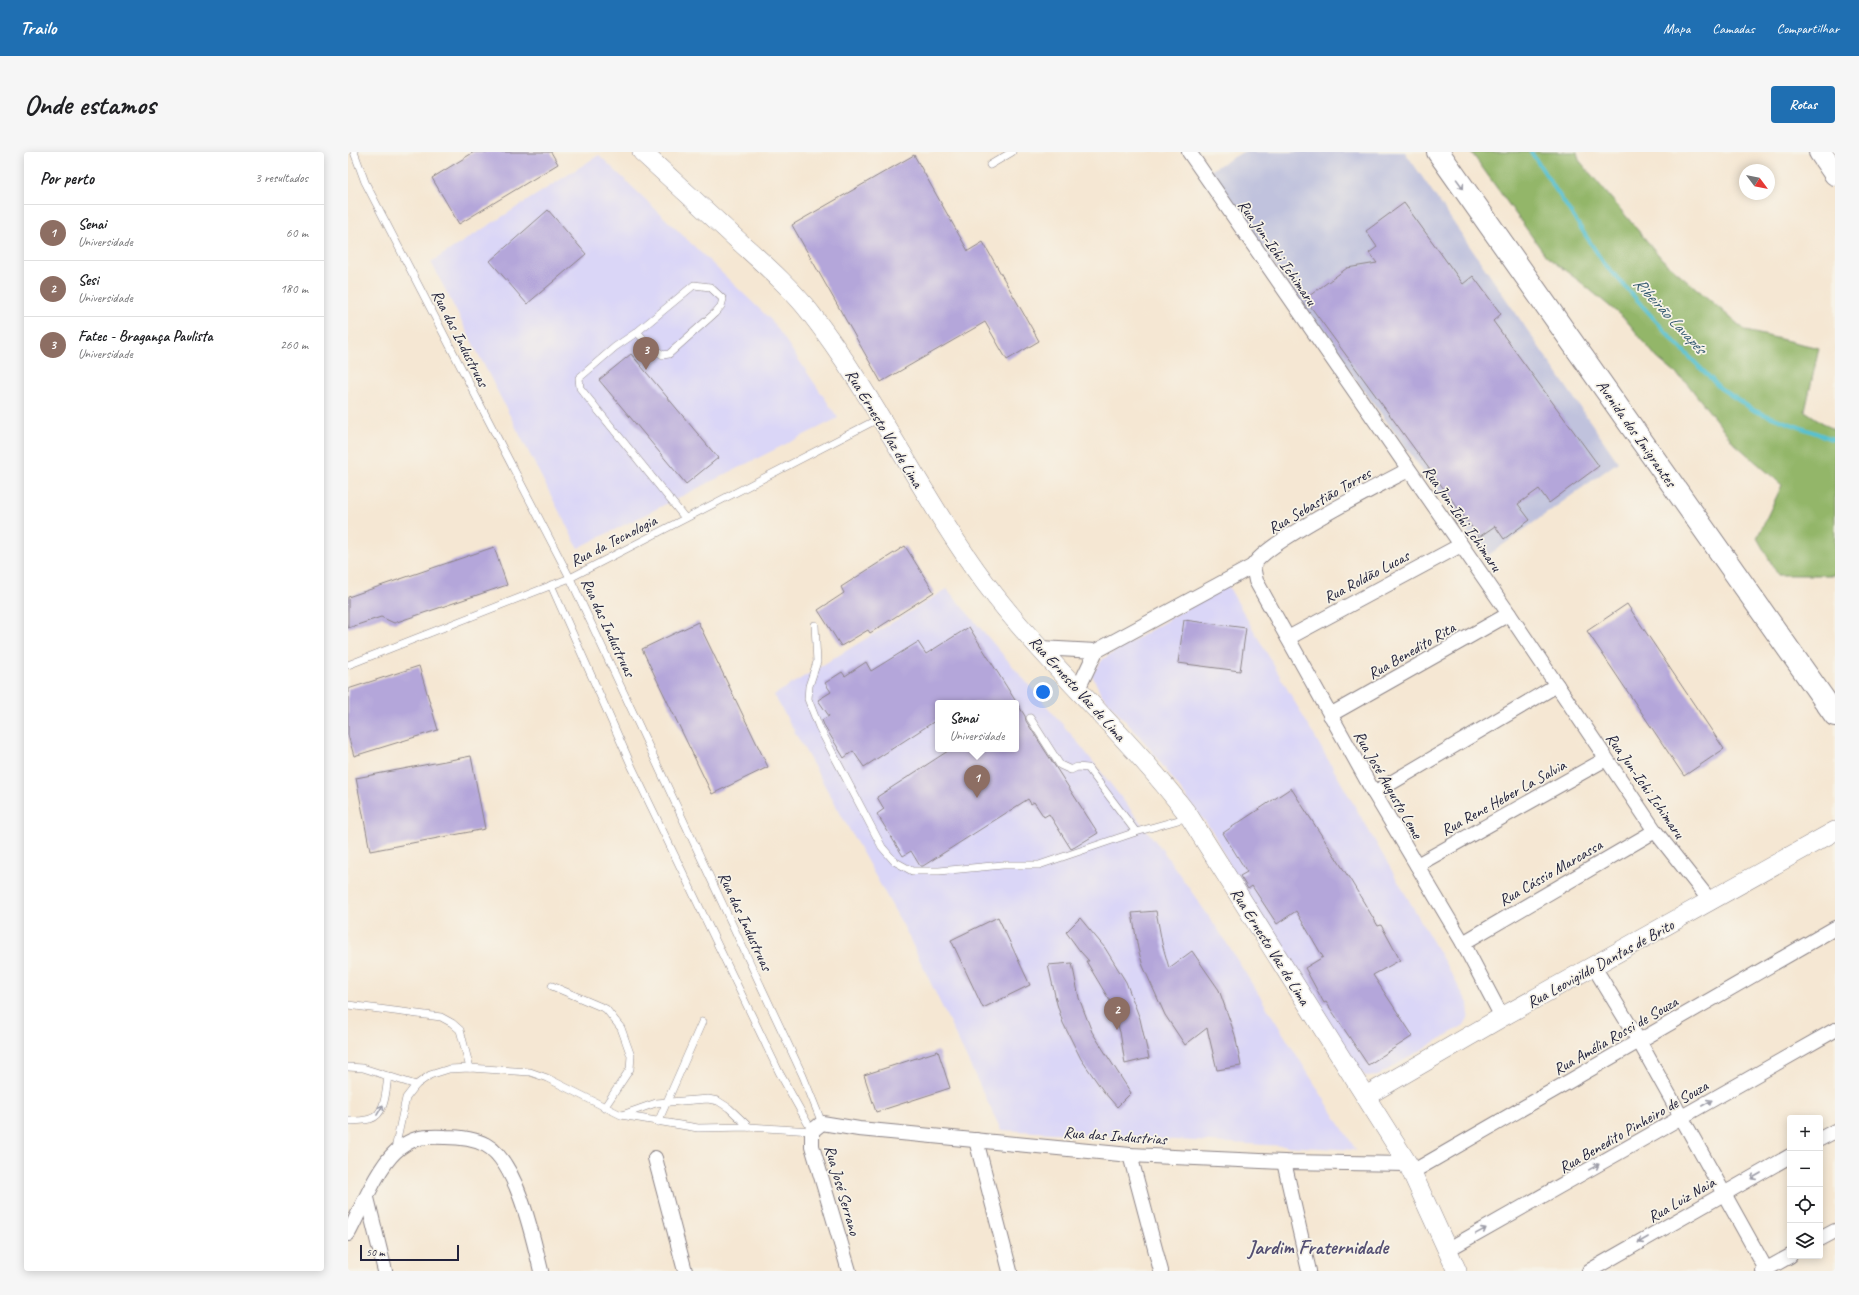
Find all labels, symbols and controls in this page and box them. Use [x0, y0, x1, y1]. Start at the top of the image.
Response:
text: Trailo [20, 16, 56, 40]
text: Mapa [1663, 20, 1690, 37]
text: Camadas [1712, 20, 1755, 37]
text: Compartilhar [1777, 20, 1839, 37]
button: Rotas [1771, 86, 1835, 123]
text: Onde estamos [24, 87, 156, 122]
north arrow [1739, 164, 1775, 200]
text: Por perto [40, 168, 94, 189]
text: 3 resultados [255, 170, 308, 186]
one-way arrow [1456, 178, 1465, 189]
street label: Rua Jun-Ichi Ichimaru [1233, 196, 1322, 310]
text: Senai [78, 215, 106, 234]
text: 1 [50, 225, 56, 241]
text: 60 m [286, 225, 308, 241]
text: Universidade [78, 234, 133, 250]
text: Sesi [78, 271, 98, 290]
water label: Ribeirão Lavapés [1629, 273, 1712, 360]
text: 2 [50, 281, 56, 297]
text: 180 m [280, 281, 308, 297]
street label: Rua das Industruas [427, 286, 494, 392]
text: Universidade [78, 290, 133, 306]
text: Fatec - Bragança Paulista [78, 327, 213, 346]
text: 3 [50, 337, 56, 353]
text: 260 m [280, 337, 308, 353]
pin: 3 [633, 337, 659, 370]
text: Universidade [78, 346, 133, 362]
street label: Rua Ernesto Vaz de Lima [841, 366, 928, 493]
street label: Avenida dos Imigrantes [1592, 376, 1681, 492]
street label: Rua Jun-Ichi Ichimaru [1418, 462, 1507, 576]
street label: Rua Sebastião Torres [1265, 463, 1376, 538]
street label: Rua da Tecnologia [567, 510, 661, 571]
street label: Rua Roldão Lucas [1320, 545, 1414, 608]
street label: Rua das Industruas [577, 575, 640, 681]
street label: Rua Benedito Rita [1364, 617, 1460, 684]
street label: Rua Ernesto Vaz de Lima [1025, 632, 1131, 746]
your location [1033, 682, 1053, 702]
popup [935, 700, 1019, 752]
text: Senai [950, 709, 978, 728]
street label: Rua José Augusto Leme [1349, 727, 1428, 844]
text: Universidade [950, 728, 1004, 744]
street label: Rua Jun-Ichi Ichimaru [1601, 729, 1690, 843]
street label: Rua Rene Heber La Salvia [1438, 755, 1570, 840]
pin: 1 [964, 765, 990, 798]
street label: Rua Cássio Marcassa [1495, 834, 1607, 911]
street label: Rua das Industruas [714, 869, 777, 975]
street label: Rua Ernesto Vaz de Lima [1226, 884, 1315, 1010]
street label: Rua Leovigildo Dantas de Brito [1523, 914, 1679, 1013]
street label: Rua Amélia Rossi de Souza [1550, 991, 1683, 1080]
pin: 2 [1104, 997, 1130, 1030]
street label: Rua Benedito Pinheiro de Souza [1555, 1075, 1713, 1178]
one-way arrow [1701, 1099, 1713, 1107]
one-way arrow [376, 1104, 384, 1116]
map controls [1787, 1115, 1823, 1259]
button: + [1787, 1115, 1823, 1151]
street label: Rua das Industrias [1063, 1122, 1169, 1150]
street label: Rua José Serrano [820, 1143, 865, 1239]
button: − [1787, 1151, 1823, 1187]
one-way arrow [1588, 1163, 1600, 1171]
street label: Rua Luiz Naia [1644, 1172, 1720, 1227]
one-way arrow [1750, 1172, 1762, 1180]
button: locate [1787, 1187, 1823, 1223]
button: layers [1787, 1223, 1823, 1259]
one-way arrow [1475, 1227, 1487, 1235]
district label: Jardim Fraternidade [1246, 1235, 1390, 1260]
one-way arrow [1637, 1237, 1649, 1245]
scale bar [360, 1243, 459, 1262]
text: 50 m [366, 1245, 385, 1259]

